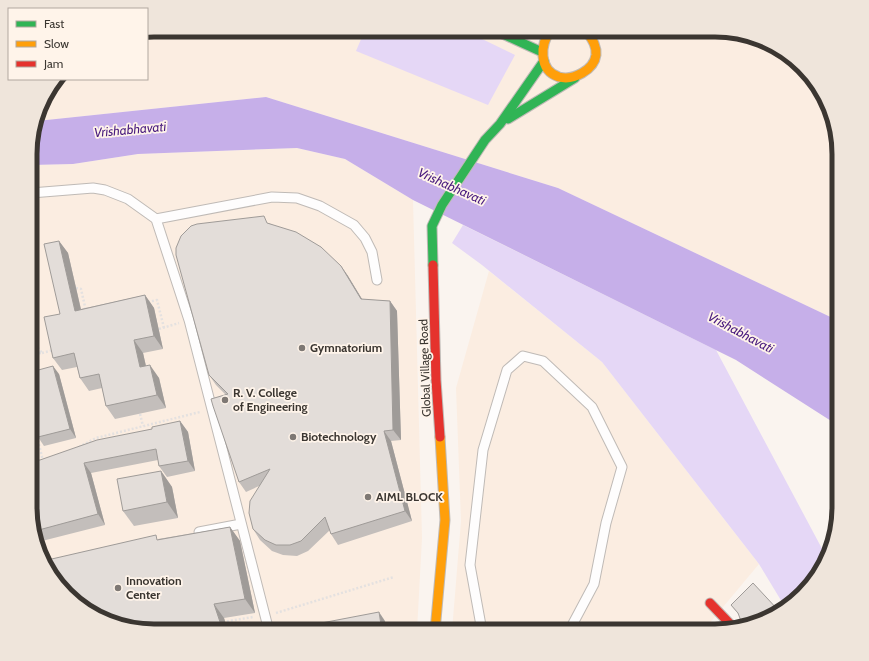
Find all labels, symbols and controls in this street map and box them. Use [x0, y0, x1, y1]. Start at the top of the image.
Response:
legend [8, 8, 148, 80]
text: Fast [44, 16, 64, 31]
text: Slow [44, 36, 69, 51]
text: Jam [43, 56, 63, 71]
water label: Vrishabhavati [93, 118, 167, 140]
water label: Vrishabhavati [416, 164, 488, 208]
water label: Vrishabhavati [705, 308, 777, 356]
street label: Global Village Road [415, 319, 434, 417]
place label: Gymnatorium [310, 340, 382, 355]
marker: Gymnatorium [297, 343, 307, 353]
place label: R. V. College of Engineering [233, 385, 308, 414]
marker: R. V. College of Engineering [220, 395, 230, 405]
place label: Biotechnology [301, 429, 377, 444]
marker: Biotechnology [288, 432, 298, 442]
place label: AIML BLOCK [376, 489, 443, 504]
marker: AIML BLOCK [363, 492, 373, 502]
place label: Innovation Center [126, 573, 182, 602]
marker: Innovation Center [113, 583, 123, 593]

